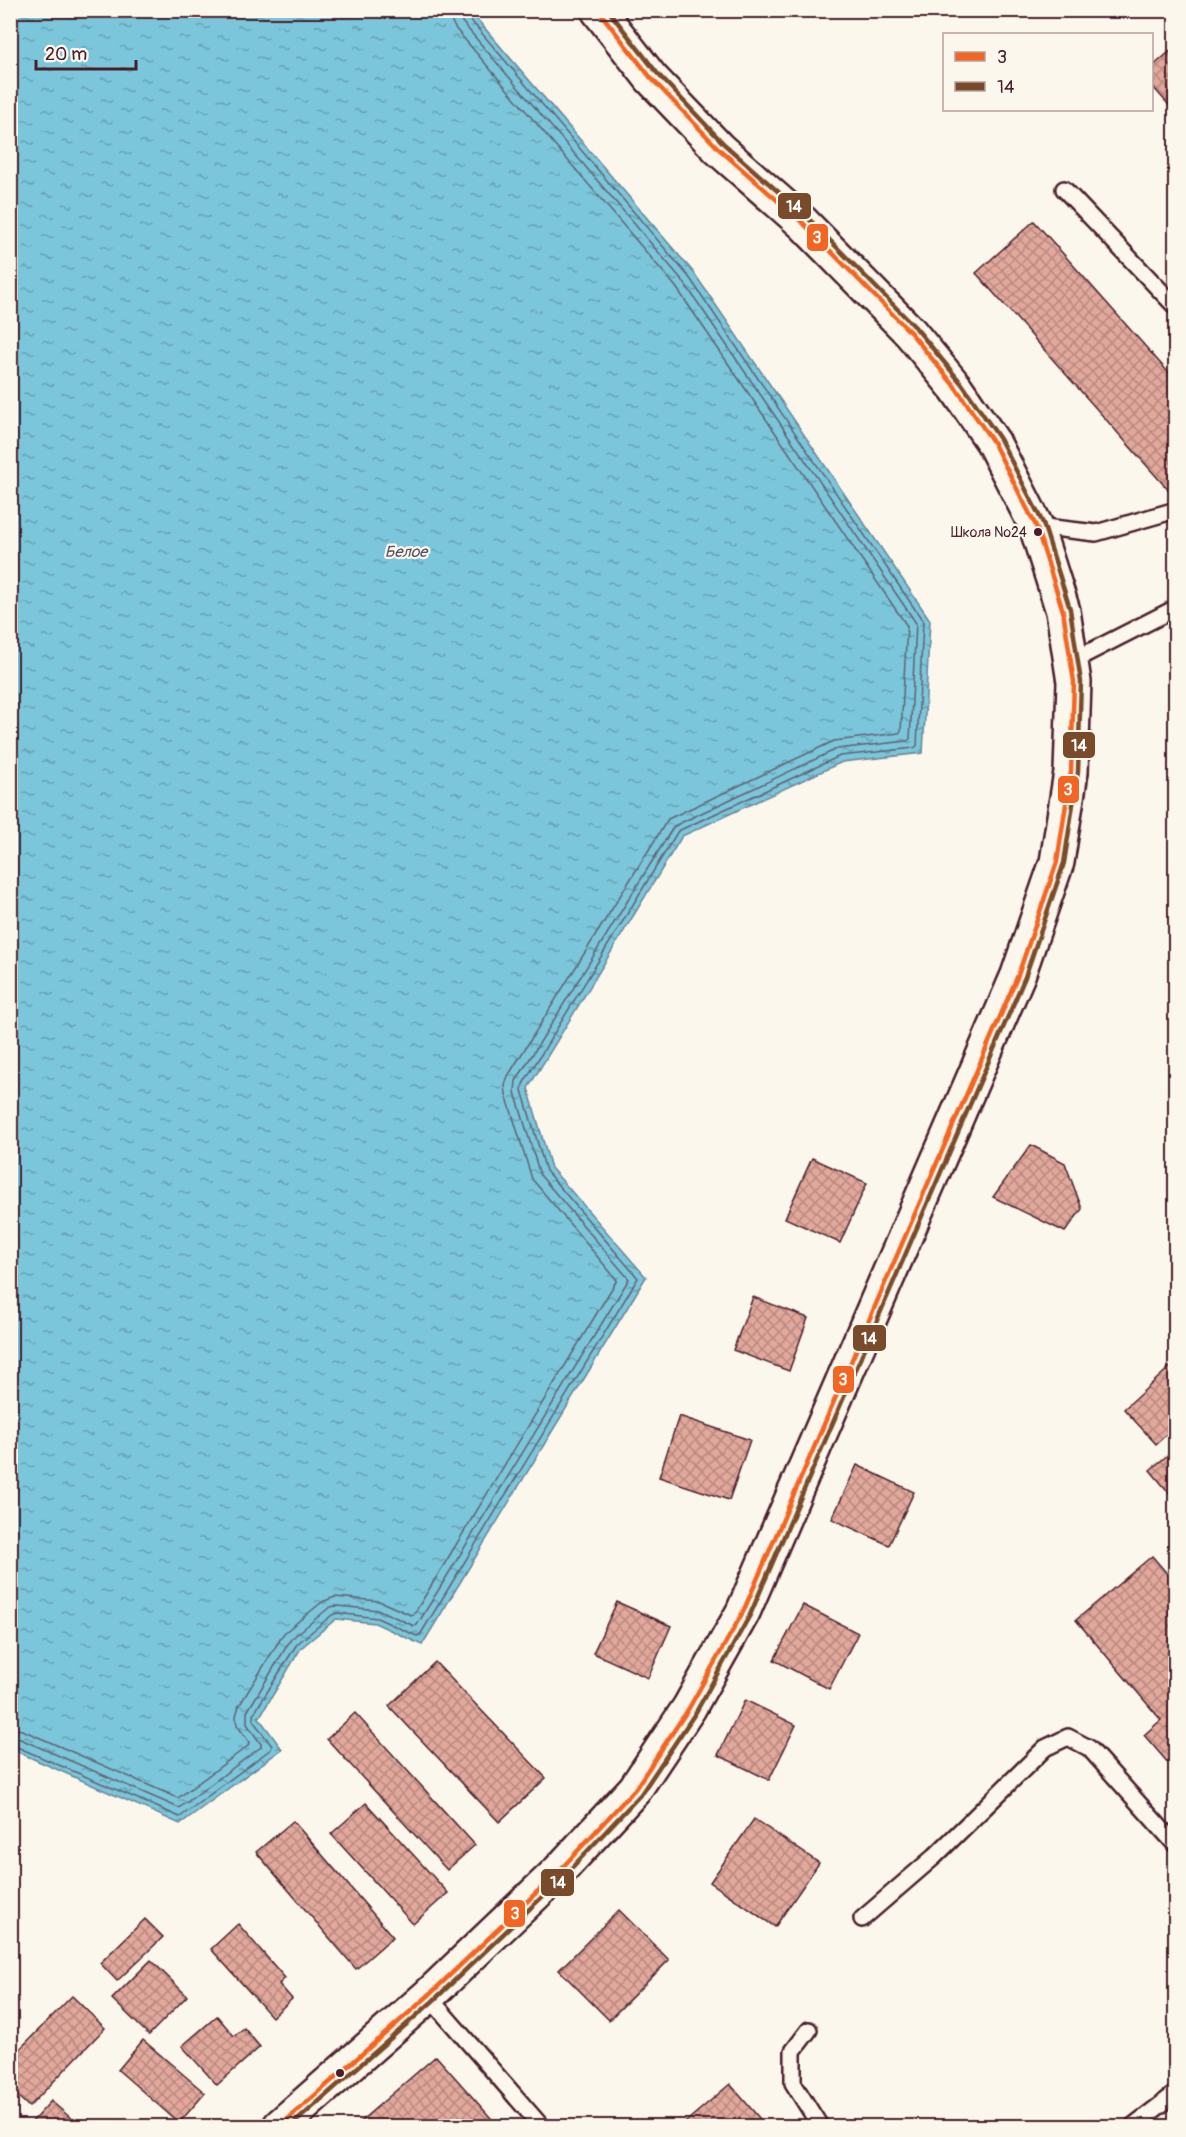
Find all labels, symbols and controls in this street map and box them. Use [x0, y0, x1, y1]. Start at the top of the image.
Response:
scale bar [36, 33, 136, 71]
legend [943, 33, 1153, 111]
text: 20 m [45, 43, 87, 66]
text: 3 [997, 46, 1007, 69]
text: 14 [997, 76, 1015, 99]
line badge: 14 [777, 192, 812, 220]
text: 14 [786, 197, 802, 217]
line badge: 3 [806, 223, 829, 252]
text: 3 [813, 228, 822, 248]
place label: Школа №24 [951, 524, 1027, 541]
marker: Школа №24 [1032, 526, 1044, 538]
water label: Белое [385, 542, 429, 562]
line badge: 14 [1062, 731, 1096, 759]
text: 14 [1071, 736, 1087, 756]
line badge: 3 [1057, 775, 1080, 804]
text: 3 [1064, 780, 1073, 800]
line badge: 14 [852, 1324, 887, 1352]
text: 14 [861, 1329, 877, 1349]
line badge: 3 [832, 1365, 855, 1394]
text: 3 [839, 1370, 848, 1390]
line badge: 14 [540, 1868, 575, 1897]
text: 14 [550, 1873, 566, 1893]
line badge: 3 [503, 1899, 526, 1928]
text: 3 [511, 1904, 520, 1924]
unlabelled marker [334, 2067, 346, 2079]

